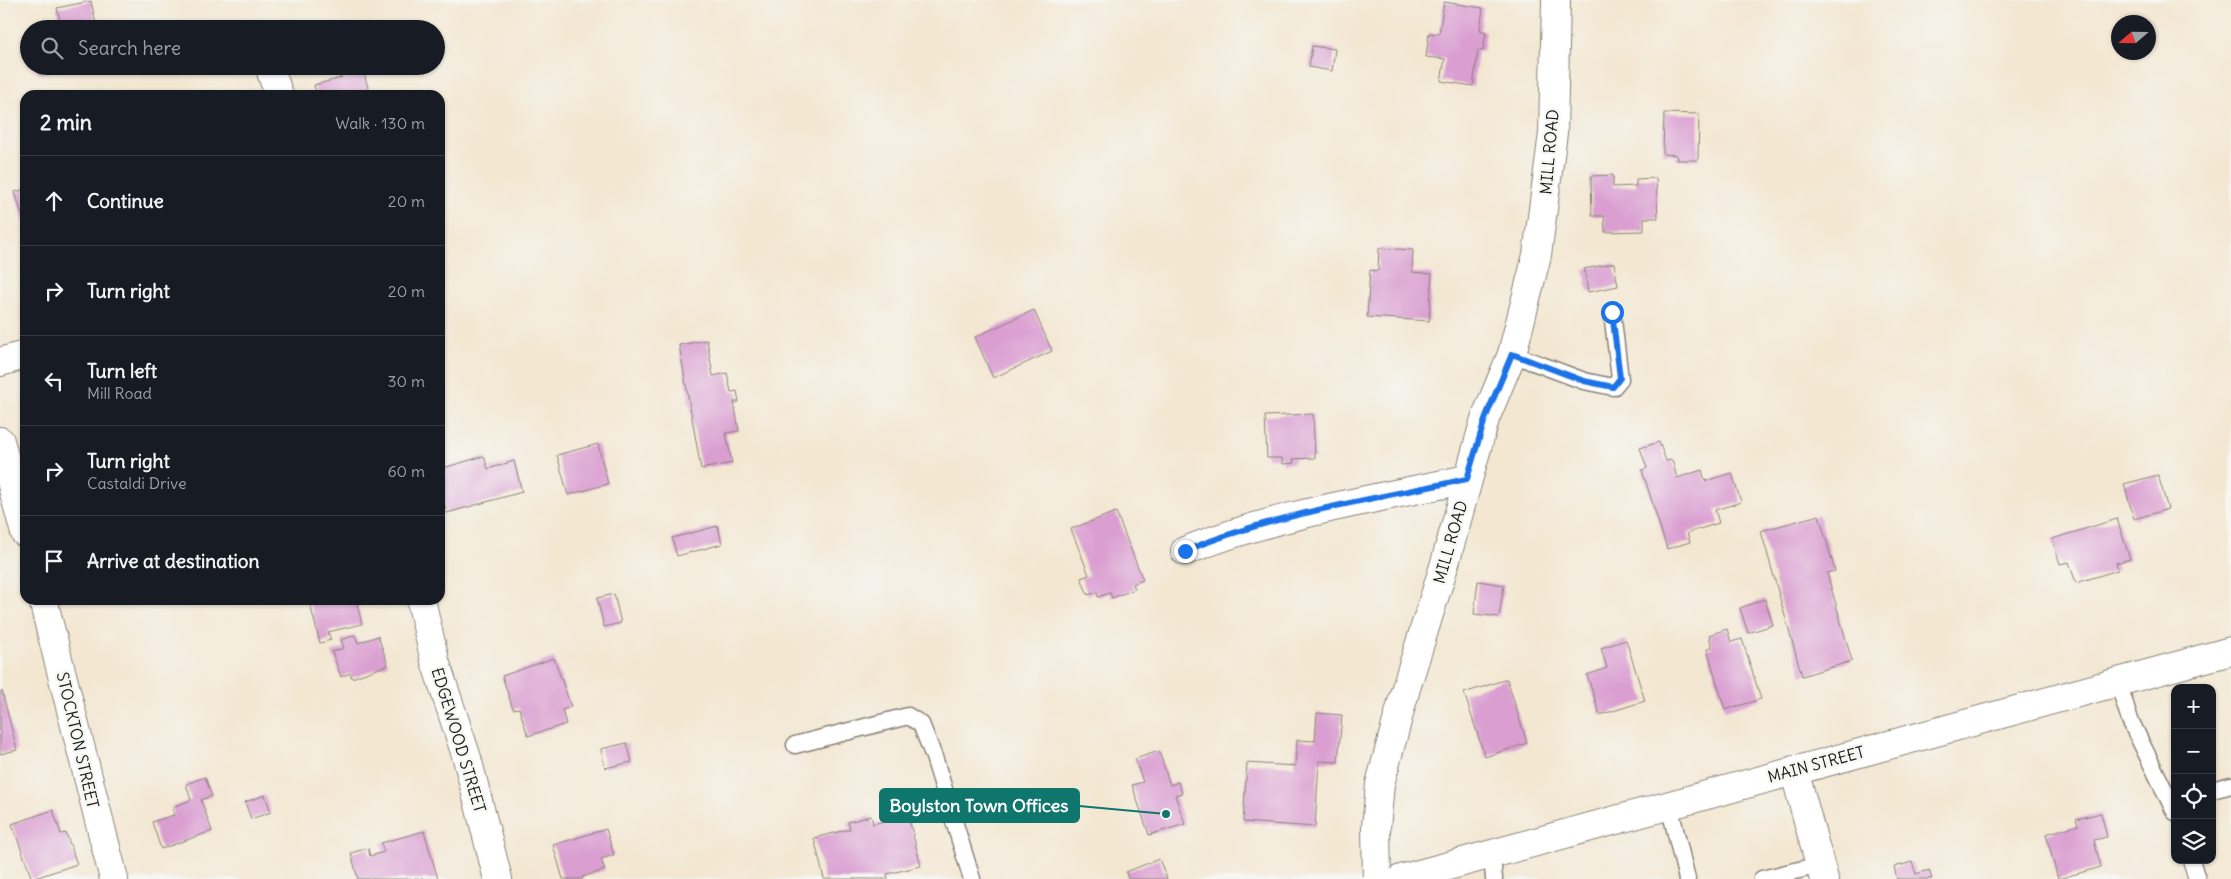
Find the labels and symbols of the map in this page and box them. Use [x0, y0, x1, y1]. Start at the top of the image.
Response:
north arrow [2111, 15, 2156, 60]
street label: MILL ROAD [1535, 109, 1563, 195]
route start [1601, 301, 1624, 324]
street label: MILL ROAD [1429, 498, 1471, 586]
route end [1174, 540, 1197, 563]
street label: EDGEWOOD STREET [427, 665, 491, 815]
street label: STOCKTON STREET [53, 670, 103, 810]
street label: MAIN STREET [1765, 741, 1867, 787]
callout: Boylston Town Offices [880, 789, 1079, 822]
text: Boylston Town Offices [890, 794, 1068, 817]

